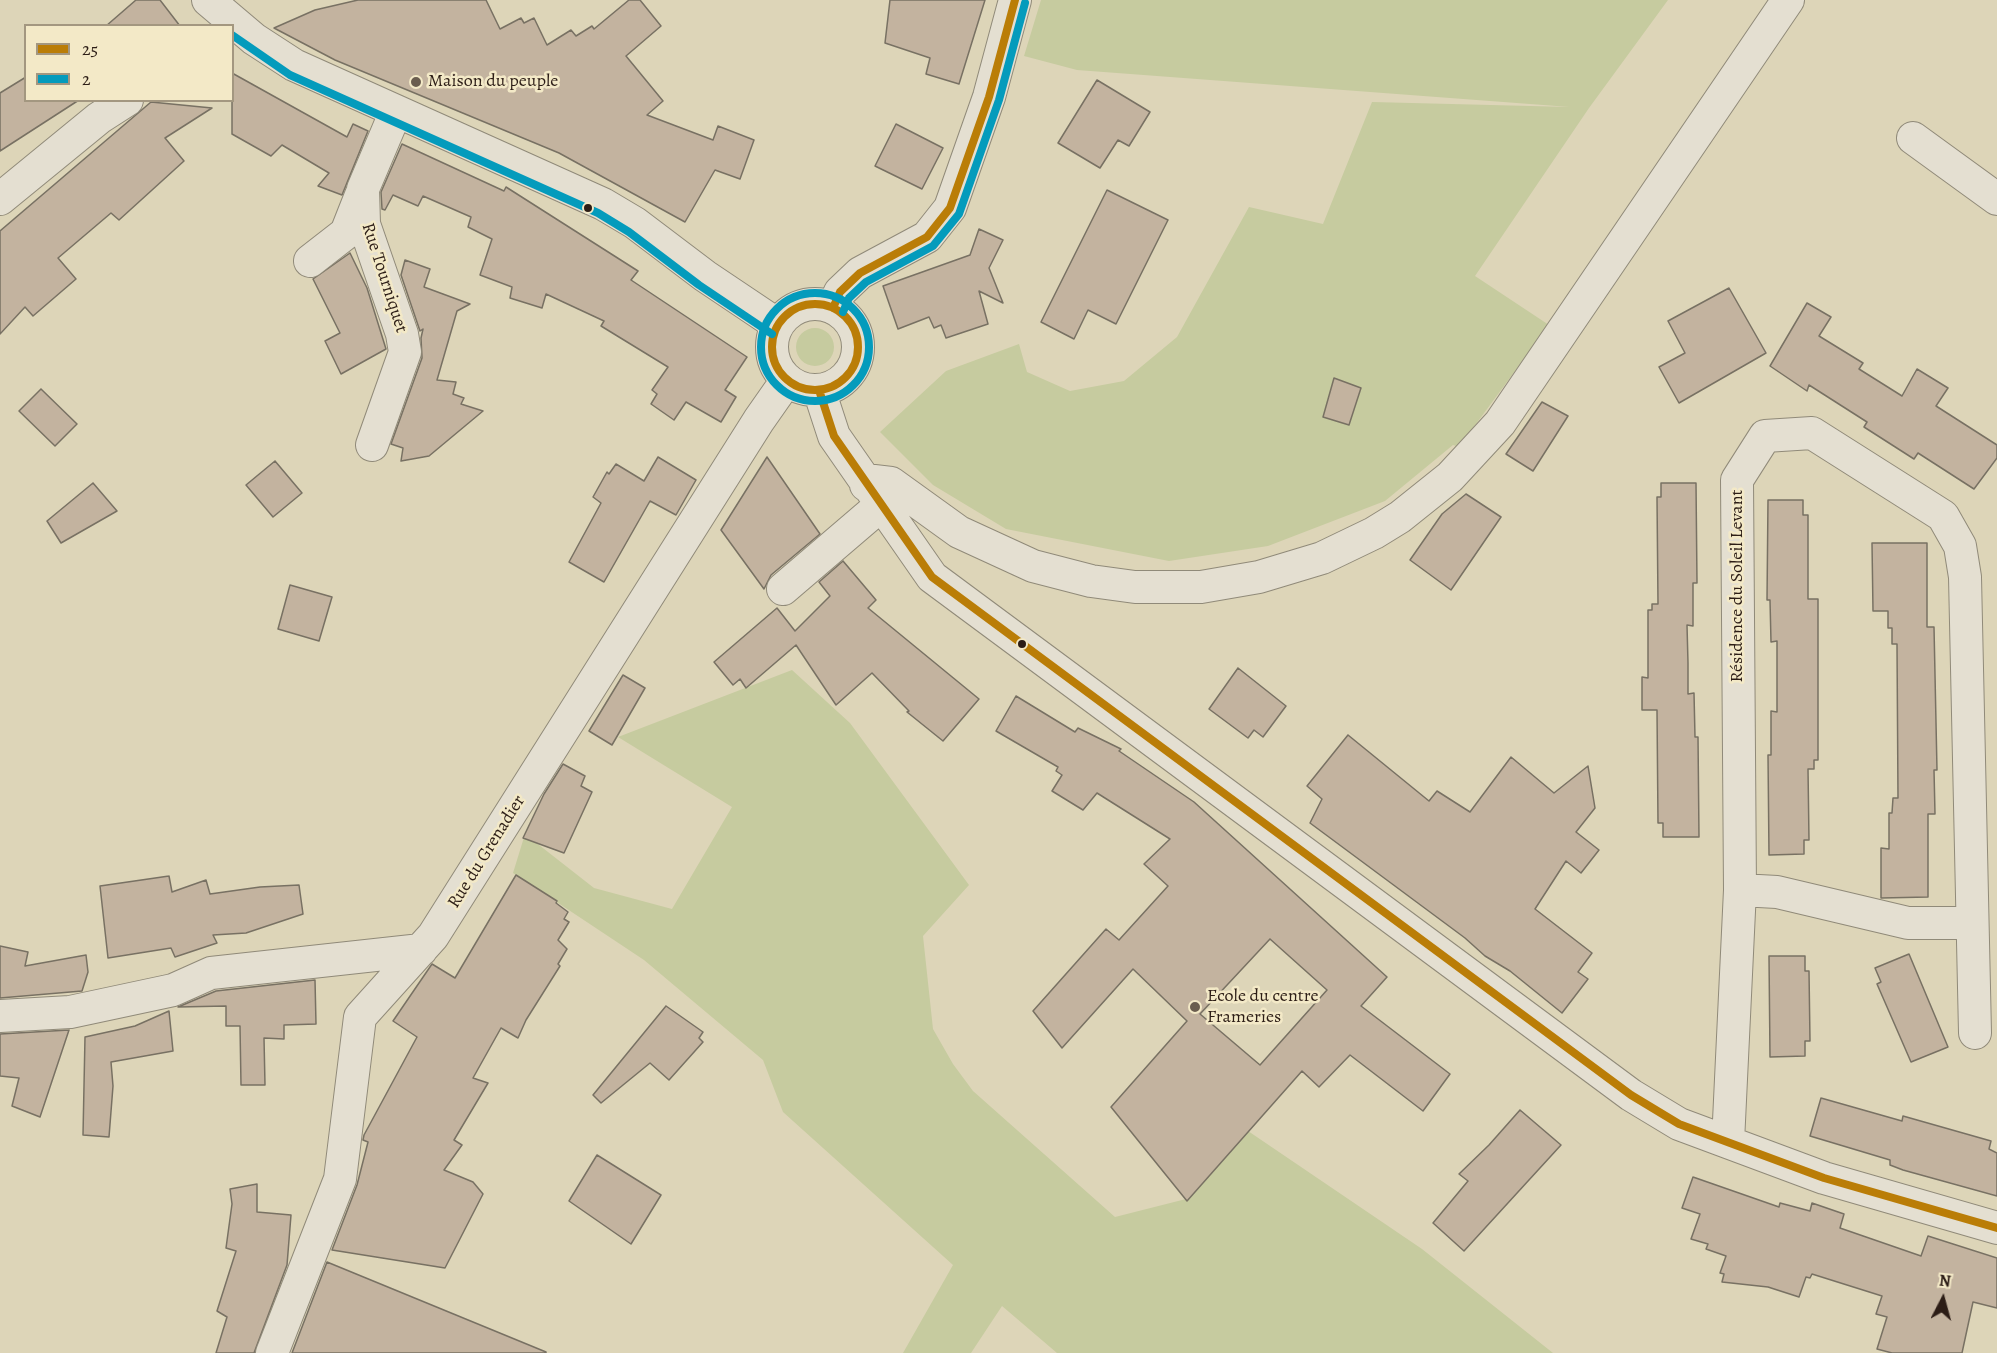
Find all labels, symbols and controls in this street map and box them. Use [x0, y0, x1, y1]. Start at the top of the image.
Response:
legend [24, 24, 234, 102]
text: 25 [82, 37, 98, 61]
text: 2 [82, 67, 91, 91]
place label: Maison du peuple [428, 71, 558, 93]
marker: Maison du peuple [409, 75, 423, 89]
unlabelled marker [582, 202, 594, 214]
street label: Rue Tourniquet [356, 220, 412, 336]
street label: Résidence du Soleil Levant [1727, 489, 1749, 683]
unlabelled marker [1016, 638, 1028, 650]
street label: Rue du Grenadier [444, 792, 530, 912]
place label: Ecole du centre Frameries [1207, 986, 1319, 1028]
marker: Ecole du centre Frameries [1188, 1000, 1202, 1014]
north arrow [1913, 1269, 1973, 1329]
text: N [1938, 1270, 1952, 1293]

